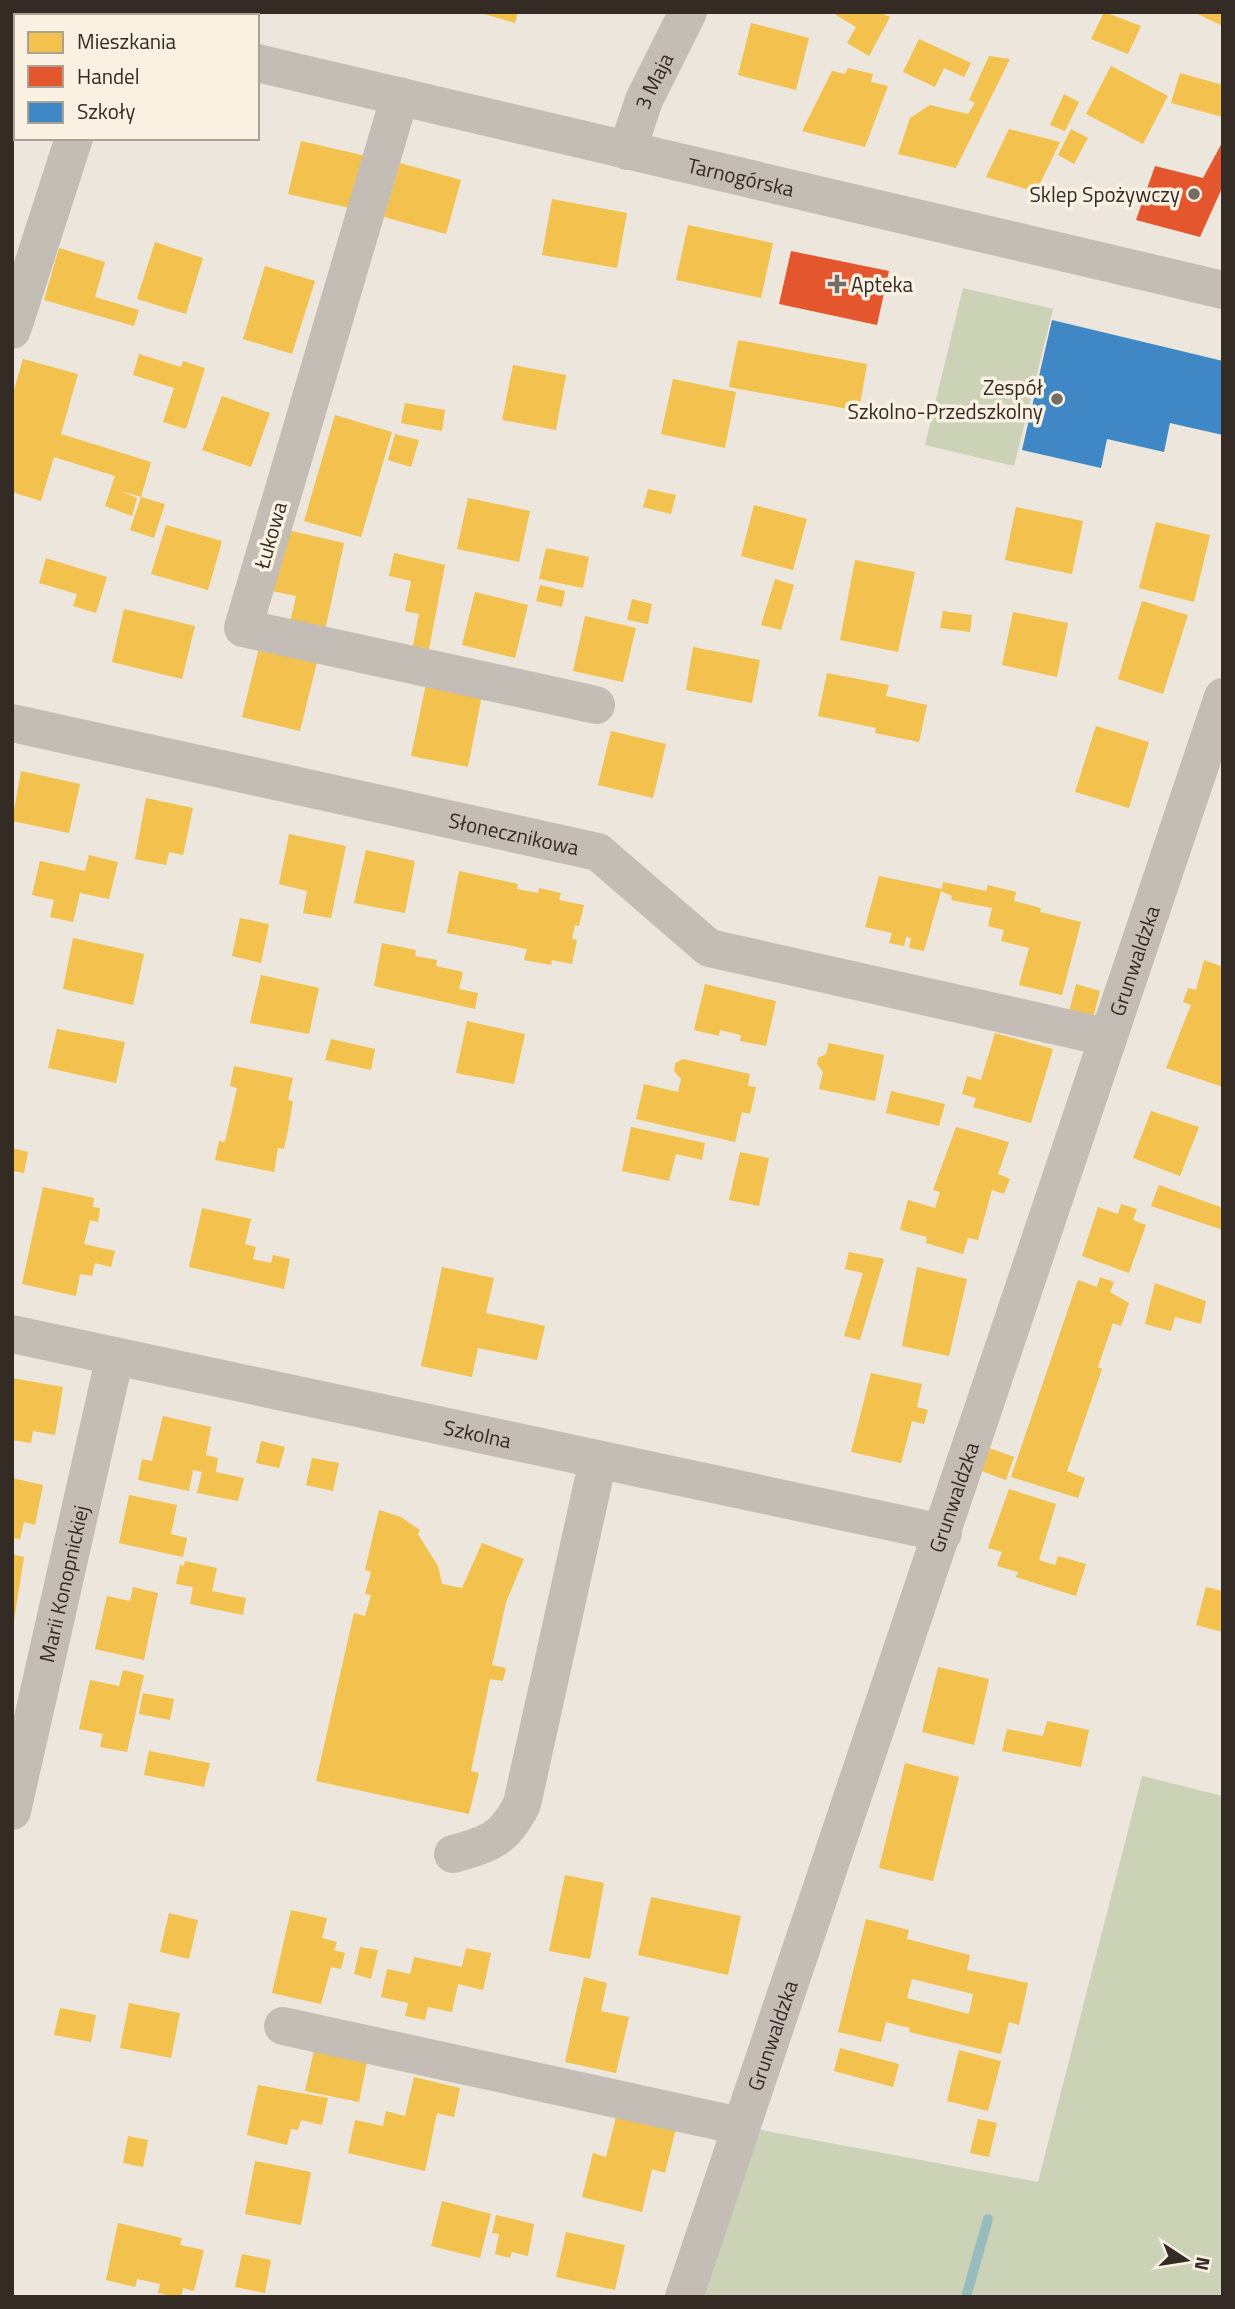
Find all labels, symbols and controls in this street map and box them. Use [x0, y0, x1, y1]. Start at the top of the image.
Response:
legend [14, 14, 259, 140]
text: Mieszkania [77, 25, 177, 57]
street label: 3 Maja [626, 47, 681, 113]
text: Handel [77, 60, 140, 92]
text: Szkoły [77, 95, 135, 127]
street label: Tarnogórska [684, 149, 798, 205]
place label: Sklep Spożywczy [1029, 178, 1180, 210]
marker: Sklep Spożywczy [1186, 186, 1202, 202]
place label: Apteka [851, 268, 913, 300]
marker: Apteka [829, 276, 845, 292]
place label: Zespół Szkolno-Przedszkolny [848, 371, 1043, 427]
marker: Zespół Szkolno-Przedszkolny [1049, 391, 1065, 407]
street label: Łukowa [245, 497, 295, 573]
street label: Słonecznikowa [446, 804, 583, 863]
street label: Grunwaldzka [1101, 901, 1168, 1020]
street label: Szkolna [441, 1411, 515, 1456]
street label: Grunwaldzka [920, 1437, 987, 1557]
street label: Marii Konopnickiej [30, 1502, 97, 1666]
street label: Grunwaldzka [739, 1975, 806, 2095]
north arrow [1151, 2225, 1221, 2295]
text: N [1188, 2254, 1219, 2273]

